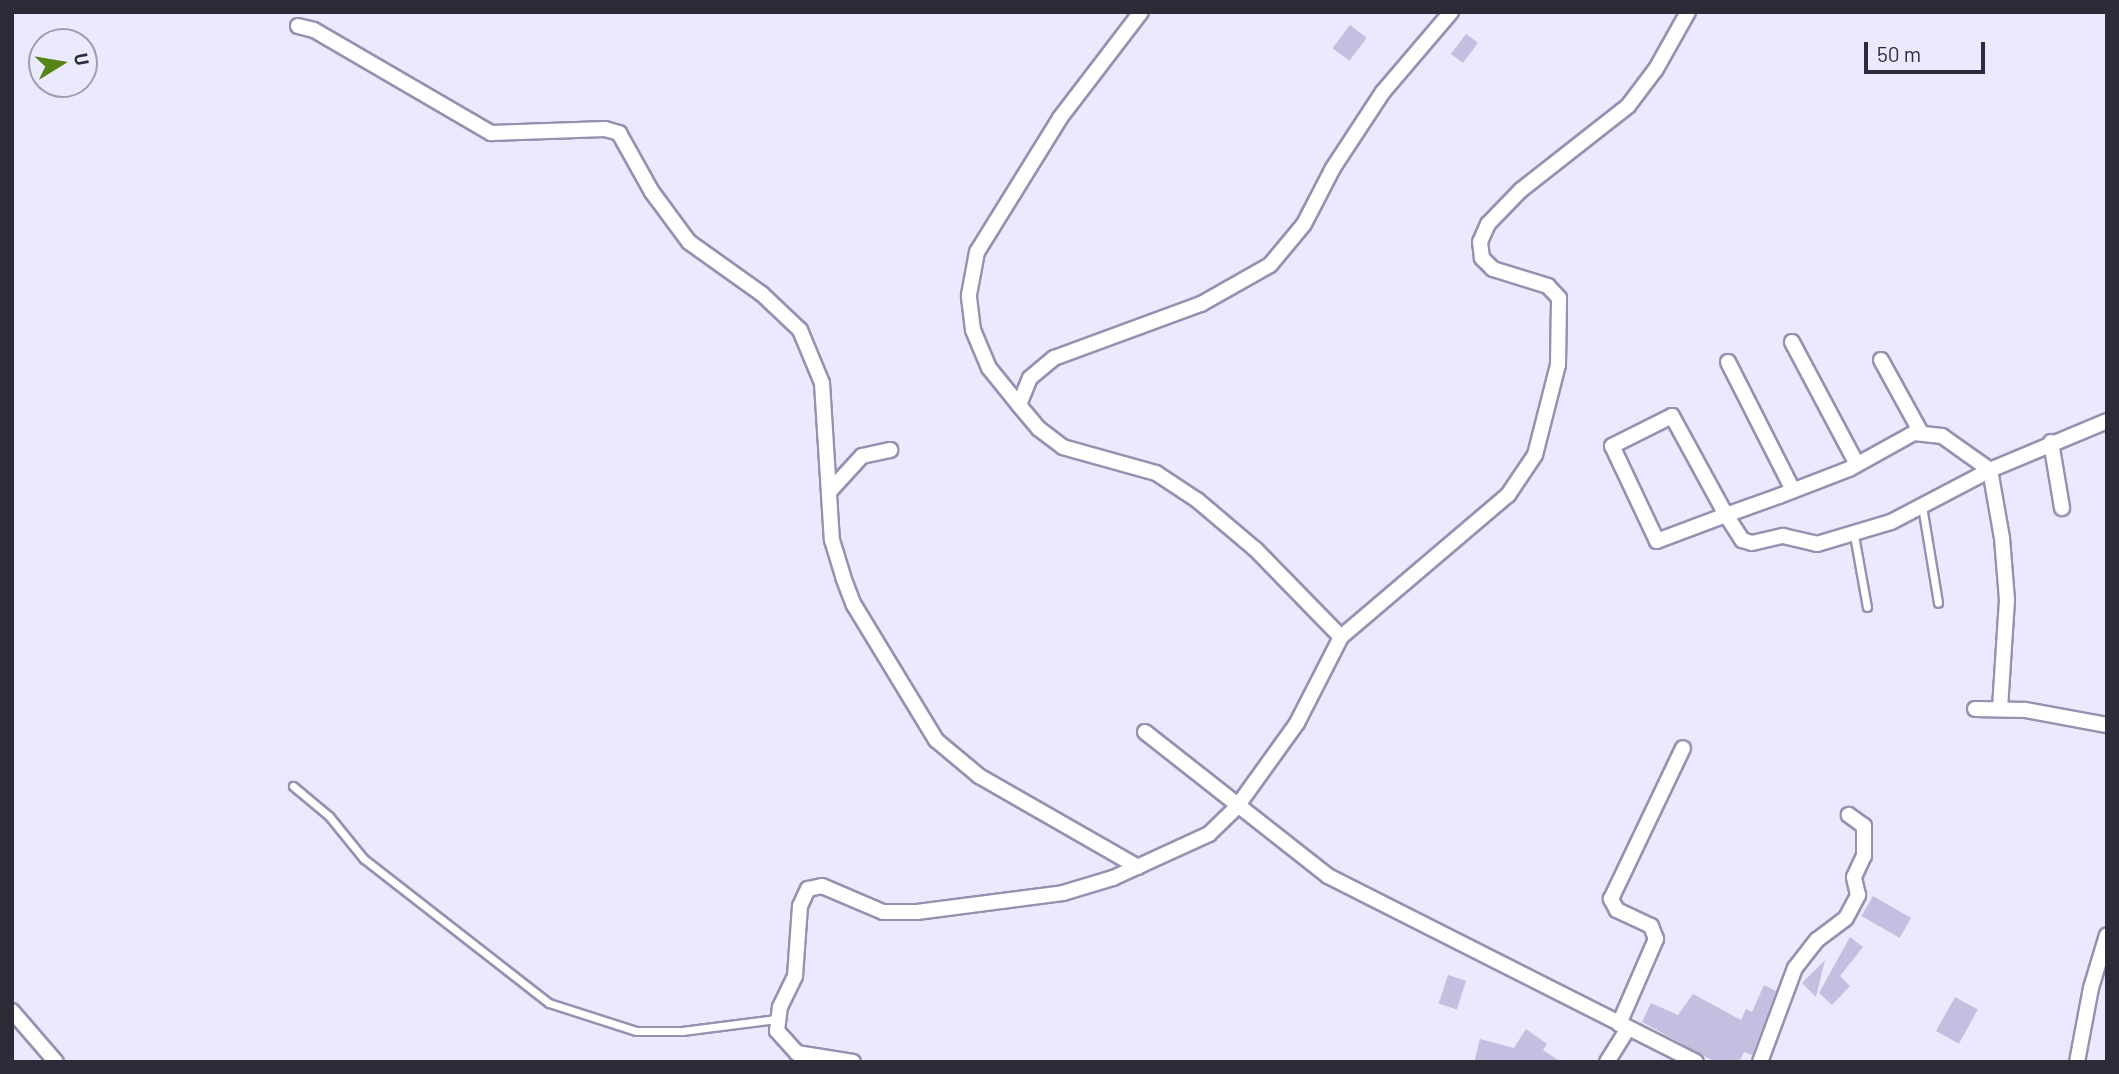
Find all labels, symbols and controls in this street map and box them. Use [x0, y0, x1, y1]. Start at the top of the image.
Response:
north arrow [28, 28, 98, 98]
scale bar [1867, 28, 1988, 72]
text: 50 m [1877, 41, 1921, 66]
text: U [70, 51, 95, 67]

